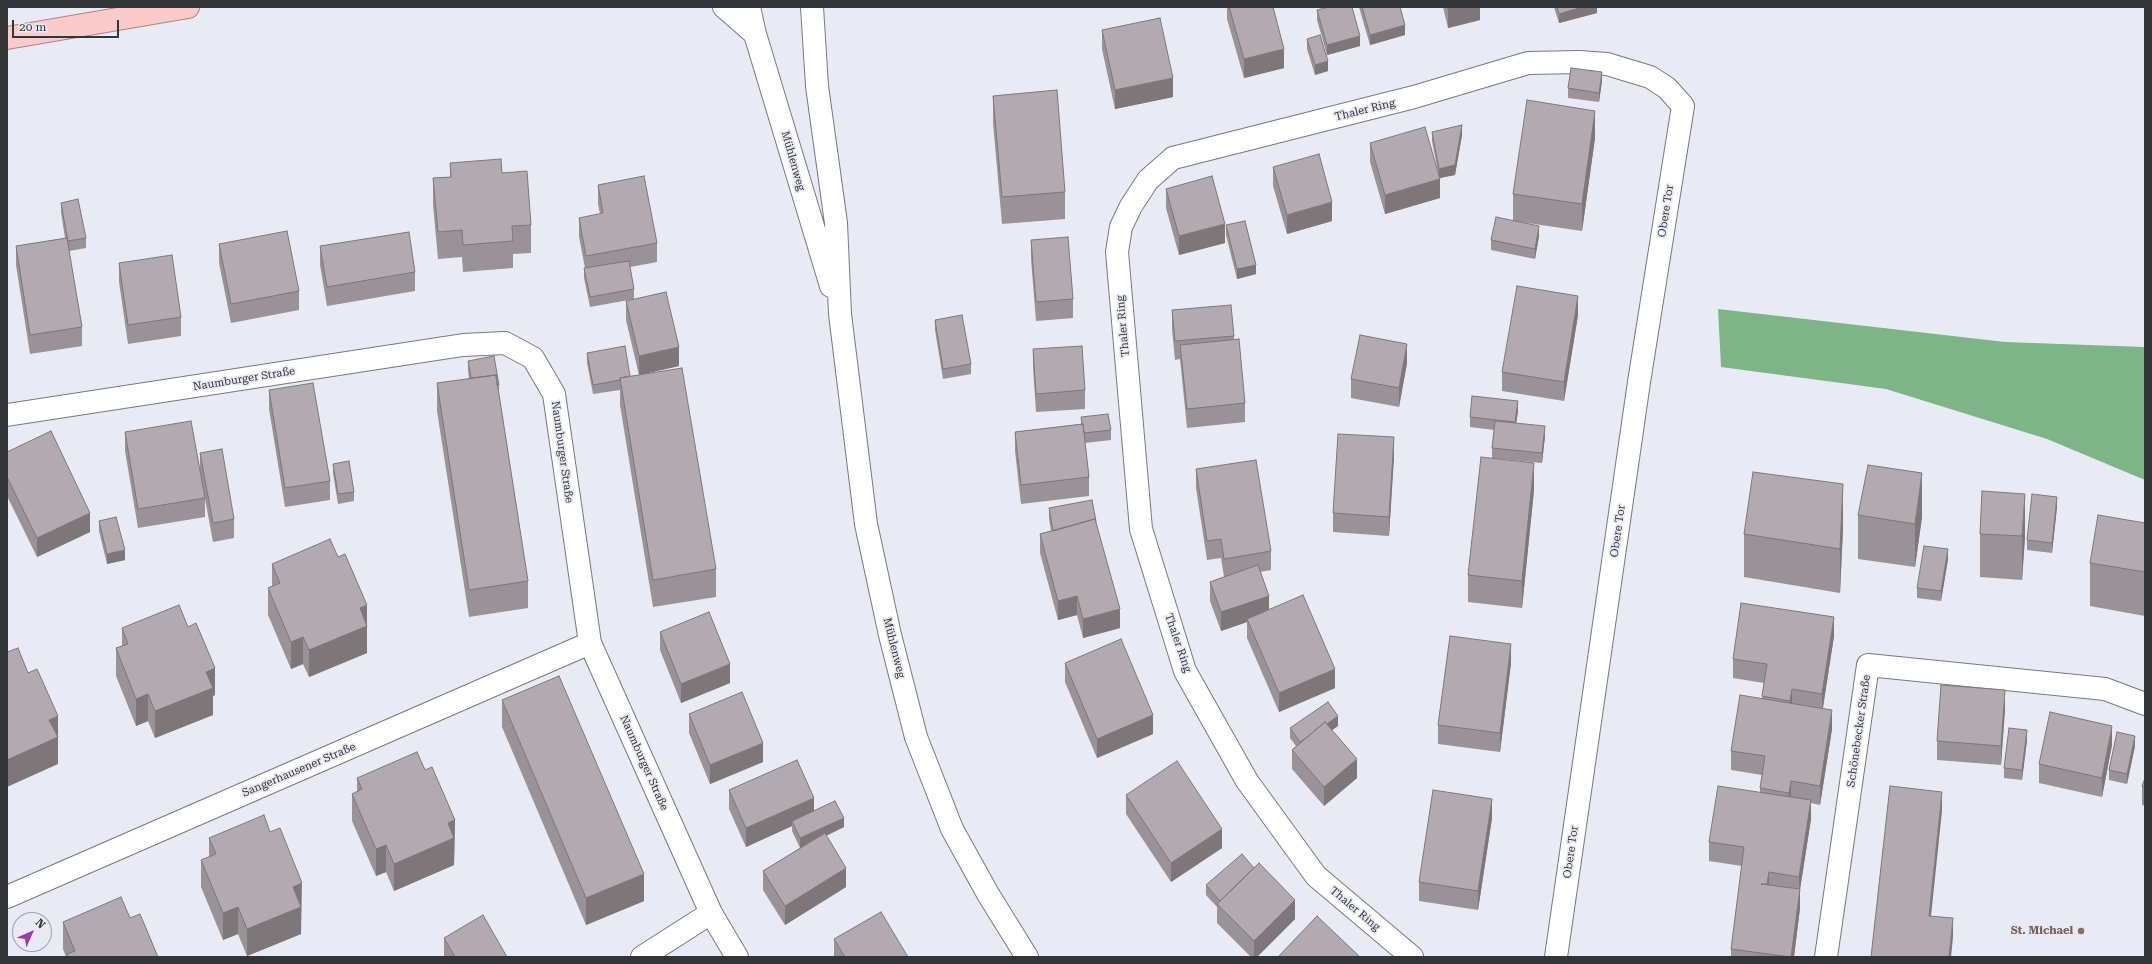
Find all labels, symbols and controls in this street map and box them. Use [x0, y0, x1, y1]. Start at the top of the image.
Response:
scale bar [14, 12, 121, 38]
text: 20 m [19, 20, 46, 34]
street label: Thaler Ring [1333, 96, 1397, 124]
street label: Mühlenweg [778, 129, 808, 193]
street label: Obere Tor [1655, 184, 1677, 238]
street label: Thaler Ring [1114, 295, 1132, 357]
street label: Naumburger Straße [192, 364, 296, 394]
street label: Naumburger Straße [548, 400, 576, 504]
street label: Obere Tor [1608, 504, 1628, 558]
street label: Thaler Ring [1162, 612, 1194, 674]
street label: Mühlenweg [880, 616, 908, 680]
street label: Schönebecker Straße [1845, 674, 1873, 788]
street label: Naumburger Straße [617, 713, 671, 813]
street label: Sangerhausener Straße [240, 740, 358, 800]
street label: Obere Tor [1561, 825, 1581, 879]
street label: Thaler Ring [1327, 884, 1383, 934]
north arrow [12, 912, 52, 952]
text: N [33, 916, 48, 931]
place label: St. Michael [2011, 924, 2073, 938]
marker: St. Michael [2076, 926, 2086, 936]

